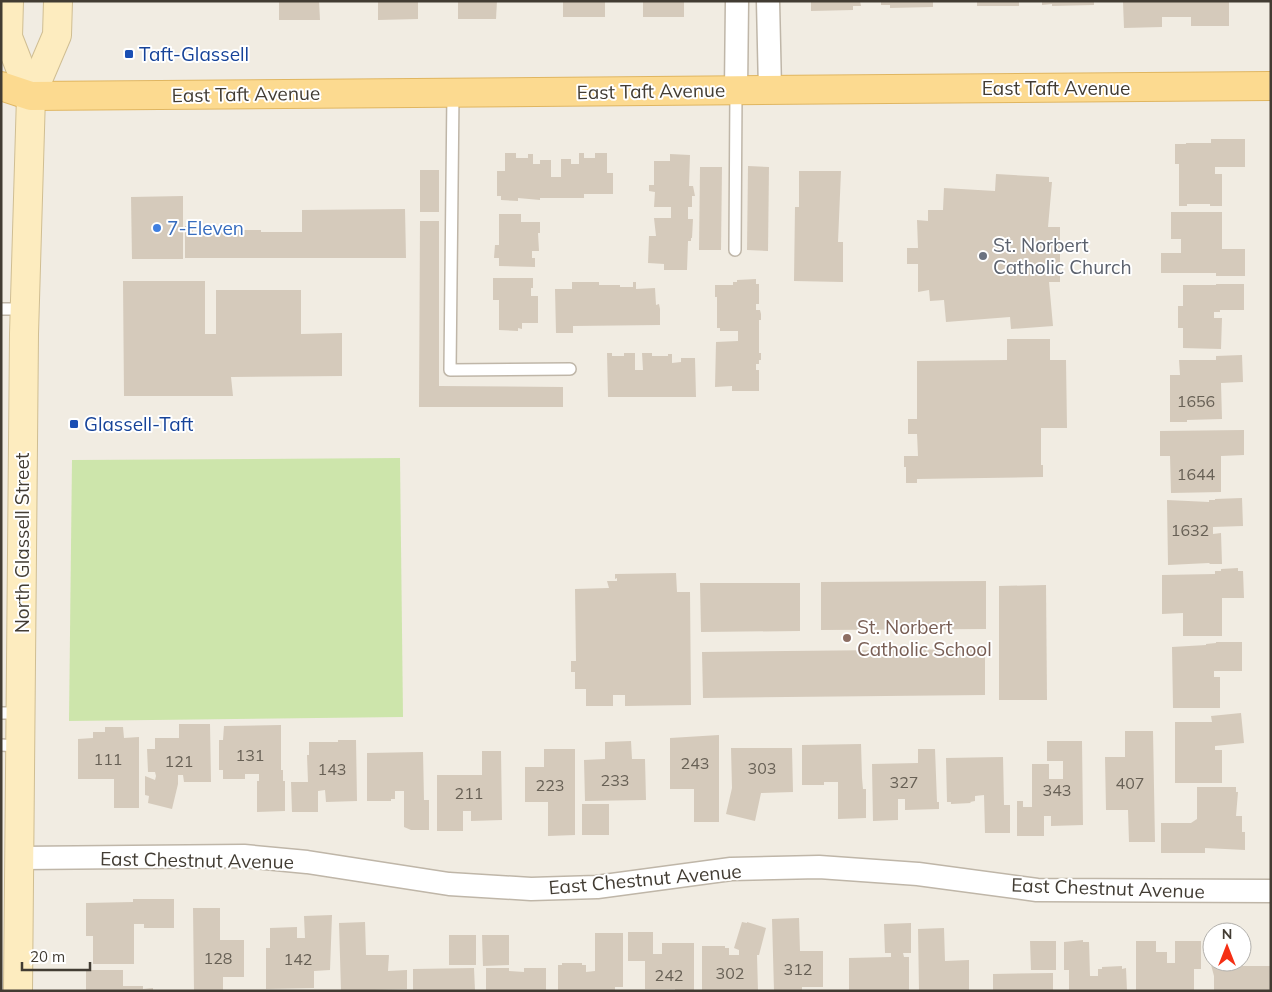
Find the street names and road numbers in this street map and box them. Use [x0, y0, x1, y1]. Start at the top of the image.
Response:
street label: East Taft Avenue [982, 76, 1130, 100]
street label: East Taft Avenue [577, 78, 725, 104]
street label: East Taft Avenue [172, 81, 320, 107]
street label: North Glassell Street [10, 452, 34, 633]
street label: East Chestnut Avenue [100, 846, 294, 874]
street label: East Chestnut Avenue [547, 859, 743, 899]
street label: East Chestnut Avenue [1011, 873, 1205, 903]

